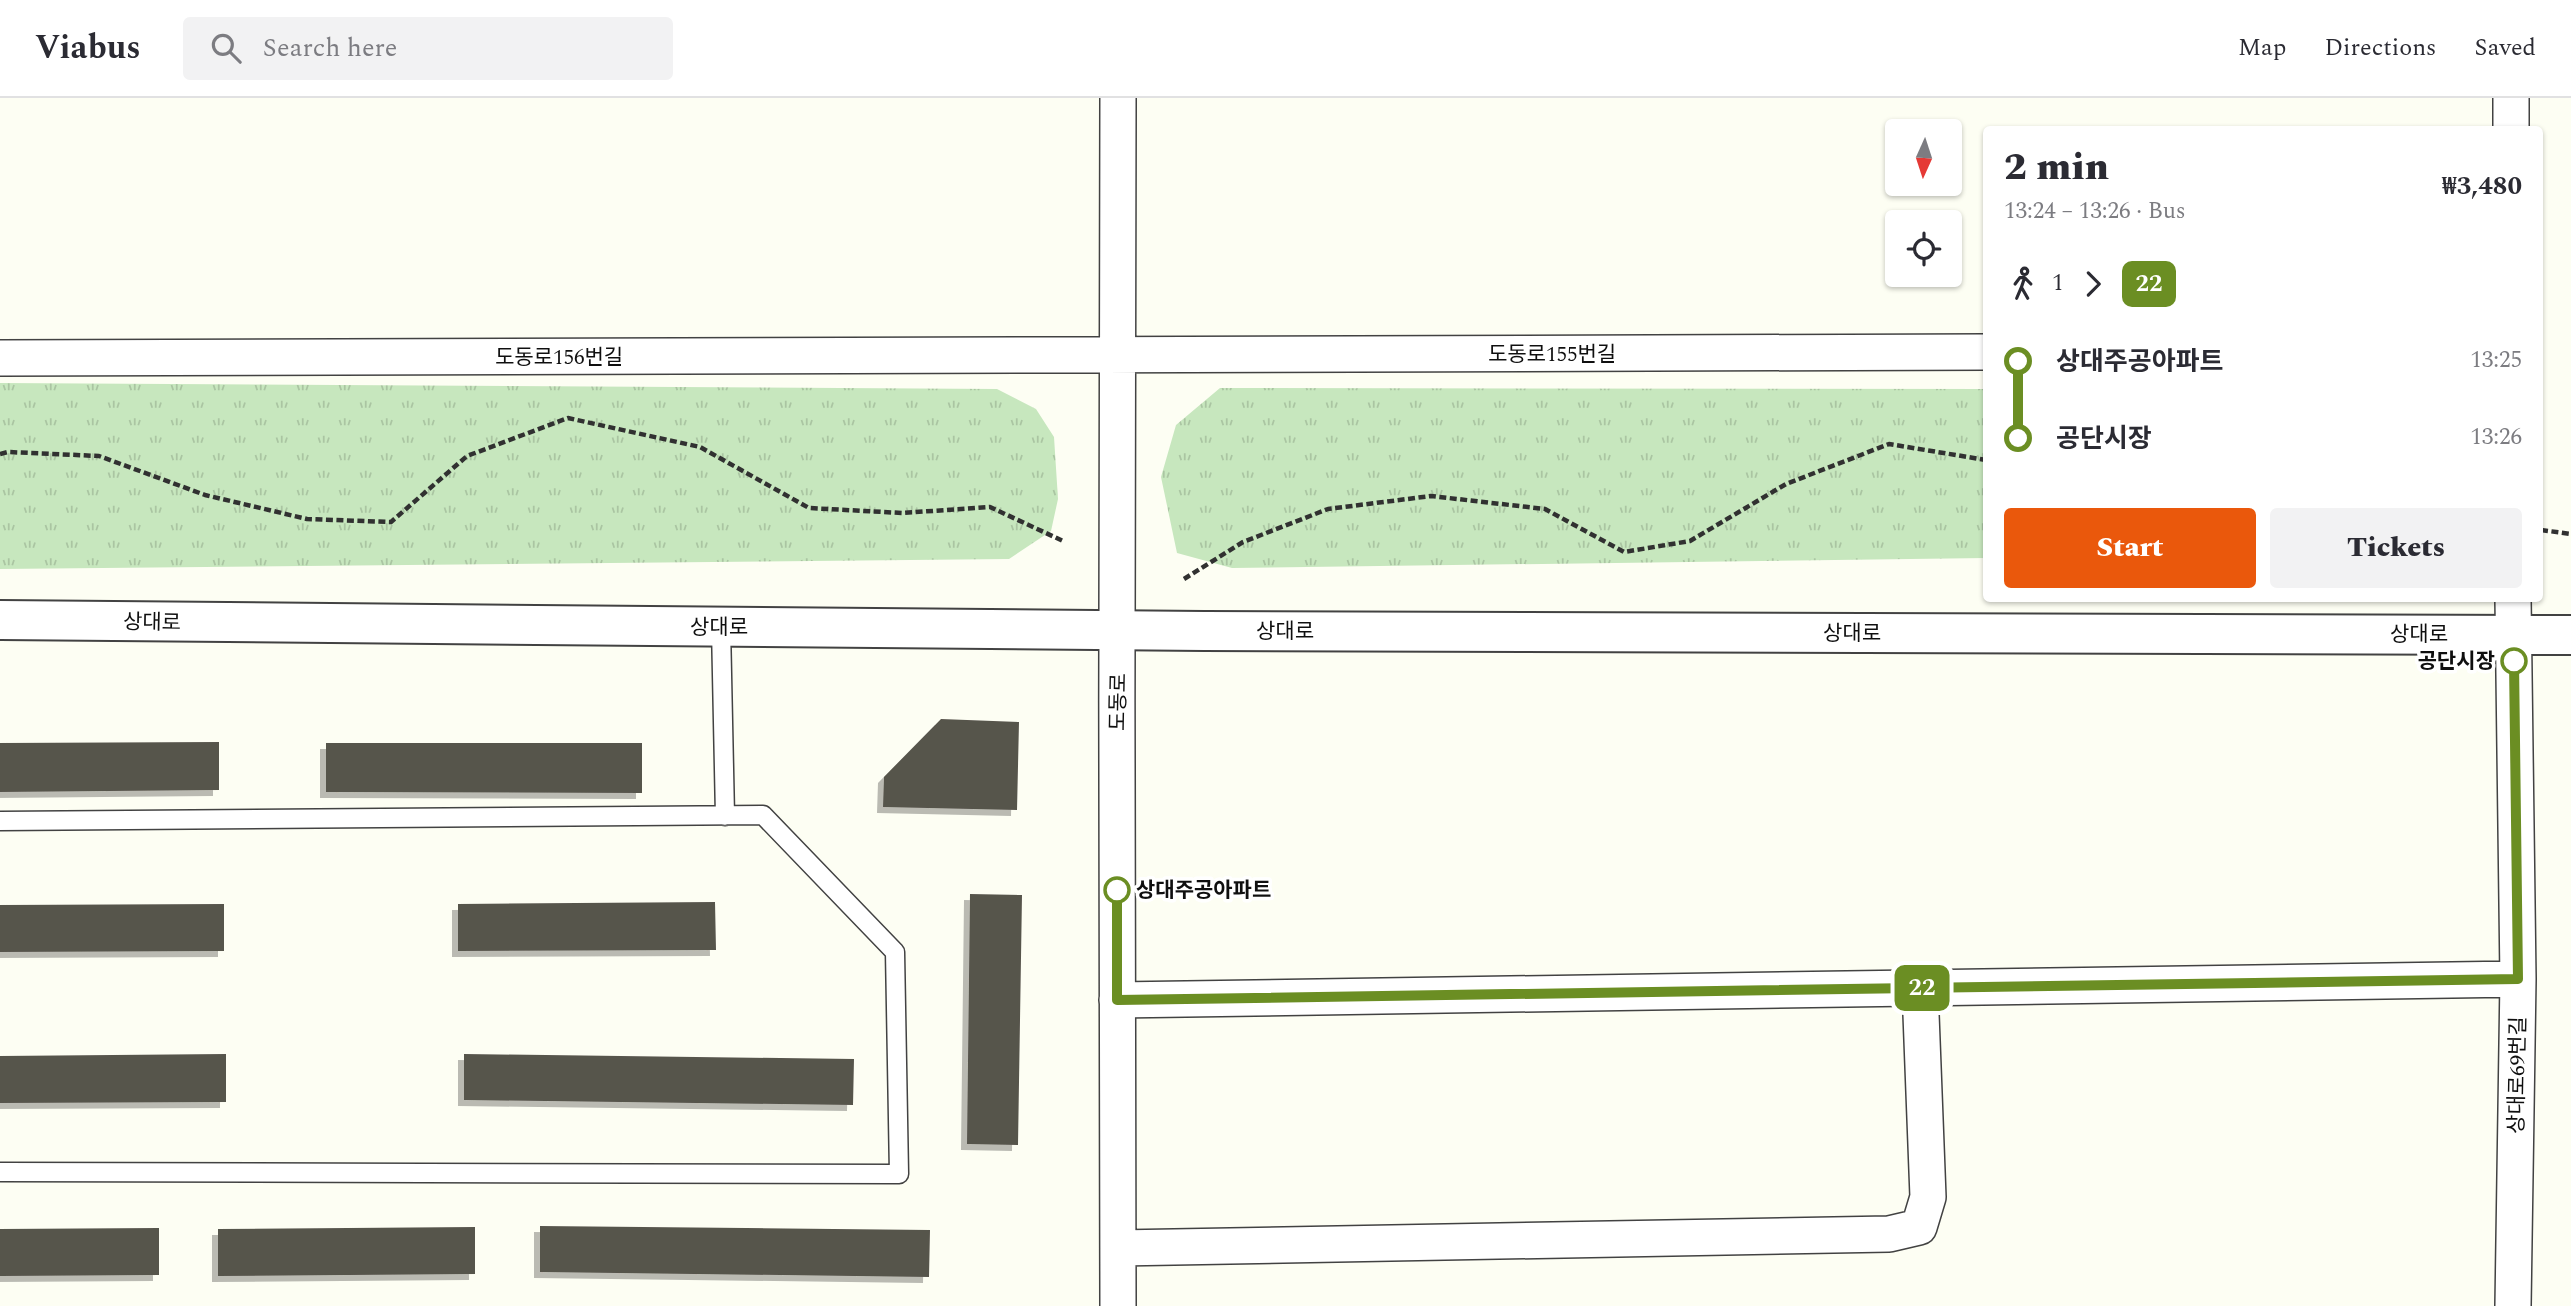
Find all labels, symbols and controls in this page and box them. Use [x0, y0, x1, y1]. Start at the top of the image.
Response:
search box [183, 17, 673, 80]
text: Viabus [35, 23, 141, 73]
text: Search here [263, 28, 397, 68]
icon: search [207, 29, 245, 67]
text: Map [2238, 30, 2286, 66]
text: Directions [2324, 30, 2436, 66]
text: Saved [2474, 30, 2536, 66]
north arrow [1885, 119, 1962, 196]
map controls [1885, 119, 1962, 287]
text: 2 min [2004, 139, 2109, 197]
text: ₩3,480 [2442, 166, 2522, 206]
text: 13:24 – 13:26 · Bus [2004, 194, 2186, 229]
button: locate [1885, 210, 1962, 287]
icon: walk [2004, 265, 2042, 303]
icon: forward [2074, 265, 2112, 303]
text: 1 [2052, 266, 2064, 301]
text: 22 [2136, 266, 2162, 302]
street label: 도동로155번길 [1488, 339, 1616, 371]
street label: 도동로156번길 [495, 342, 623, 374]
text: 상대주공아파트 [2056, 342, 2223, 382]
text: 13:25 [2470, 343, 2522, 378]
text: 공단시장 [2056, 419, 2152, 459]
text: 13:26 [2470, 420, 2522, 455]
button: Start [2004, 508, 2256, 588]
button: Tickets [2270, 508, 2522, 588]
street label: 상대로 [123, 606, 181, 640]
street label: 상대로 [690, 612, 748, 644]
street label: 상대로 [1256, 616, 1314, 648]
street label: 상대로 [1823, 618, 1881, 650]
street label: 상대로 [2390, 619, 2448, 651]
place label: 공단시장 [2418, 646, 2495, 678]
marker: 공단시장 [2501, 648, 2527, 674]
street label: 도동로 [1102, 673, 1136, 731]
place label: 상대주공아파트 [1136, 875, 1271, 907]
marker: 상대주공아파트 [1104, 877, 1130, 903]
line badge: 22 [1890, 965, 1954, 1011]
text: 22 [1909, 970, 1935, 1006]
street label: 상대로69번길 [2501, 1016, 2535, 1134]

